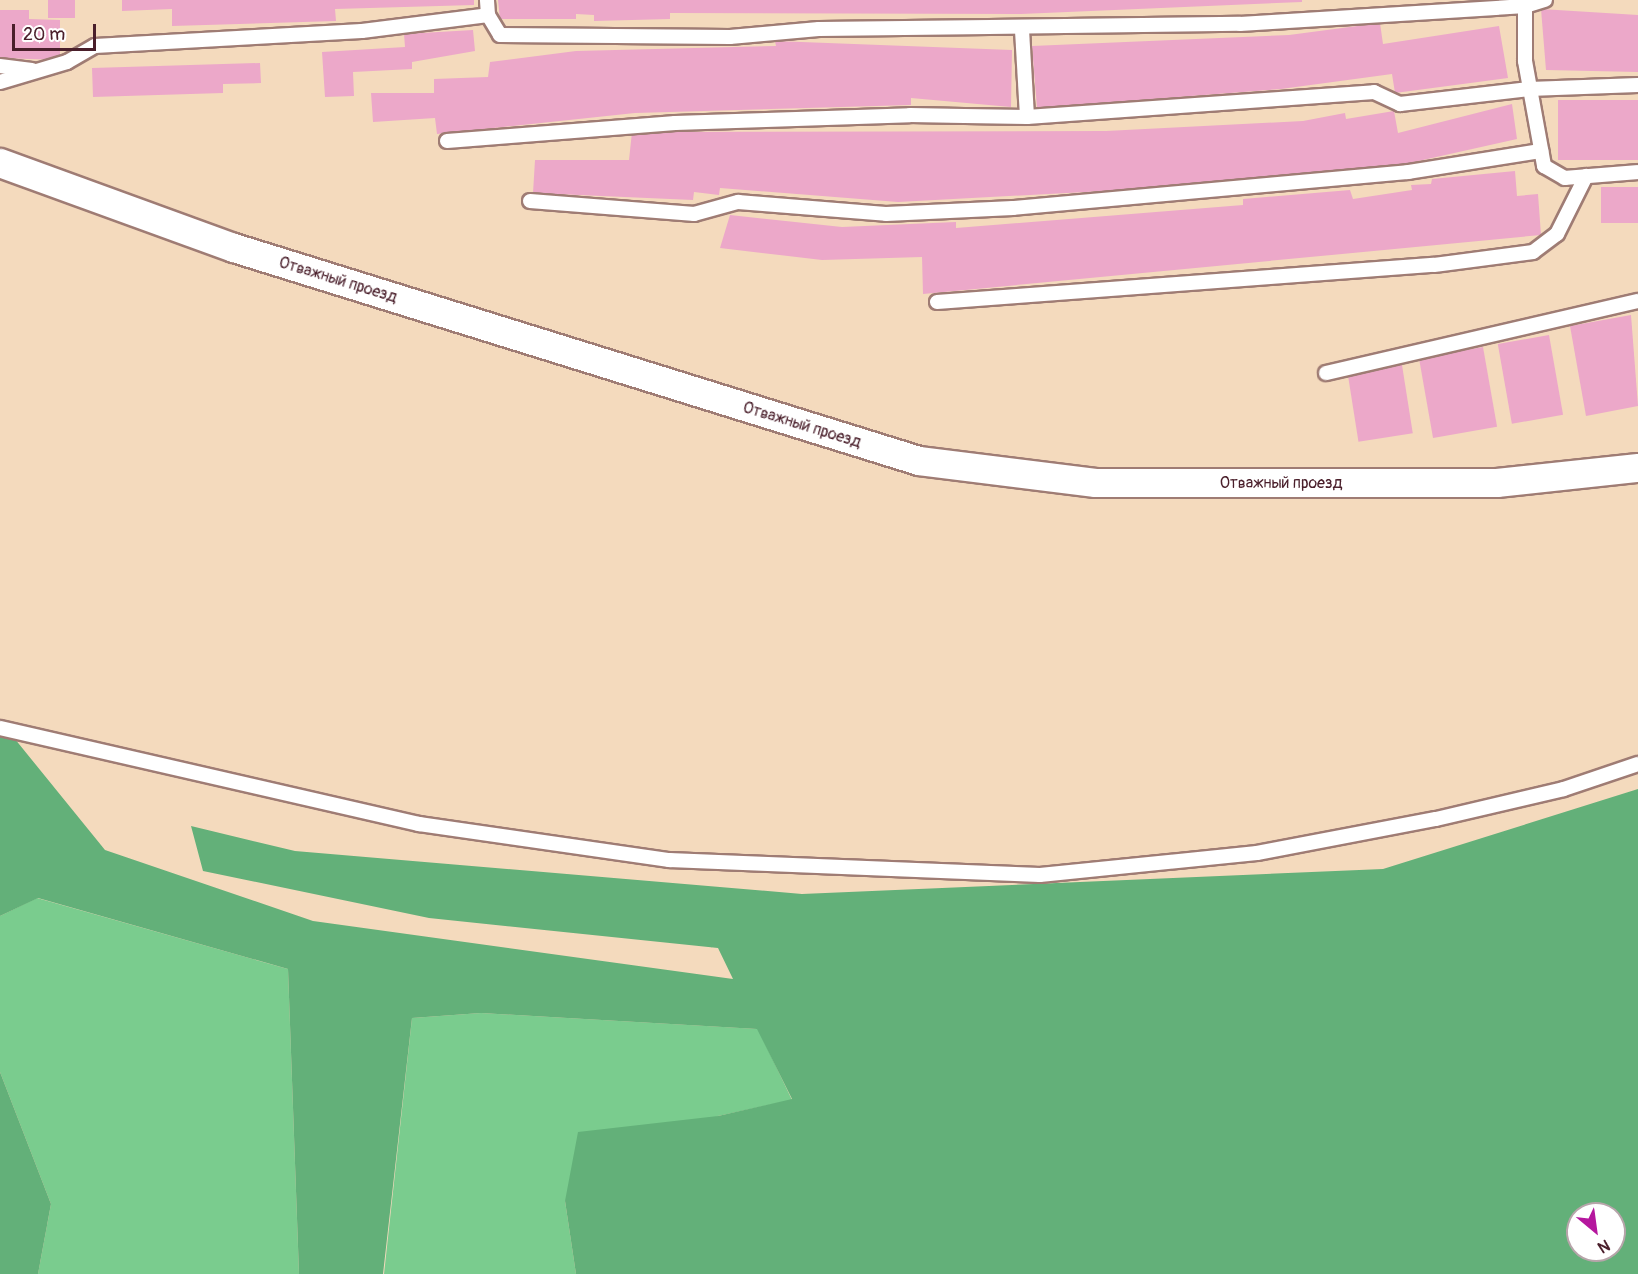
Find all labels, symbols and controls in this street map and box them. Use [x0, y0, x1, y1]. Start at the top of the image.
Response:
scale bar [15, 12, 99, 50]
text: 20 m [23, 23, 65, 46]
street label: Отважный проезд [277, 253, 399, 307]
street label: Отважный проезд [741, 398, 863, 452]
street label: Отважный проезд [1220, 473, 1342, 493]
north arrow [1566, 1202, 1626, 1262]
text: N [1594, 1235, 1613, 1257]

